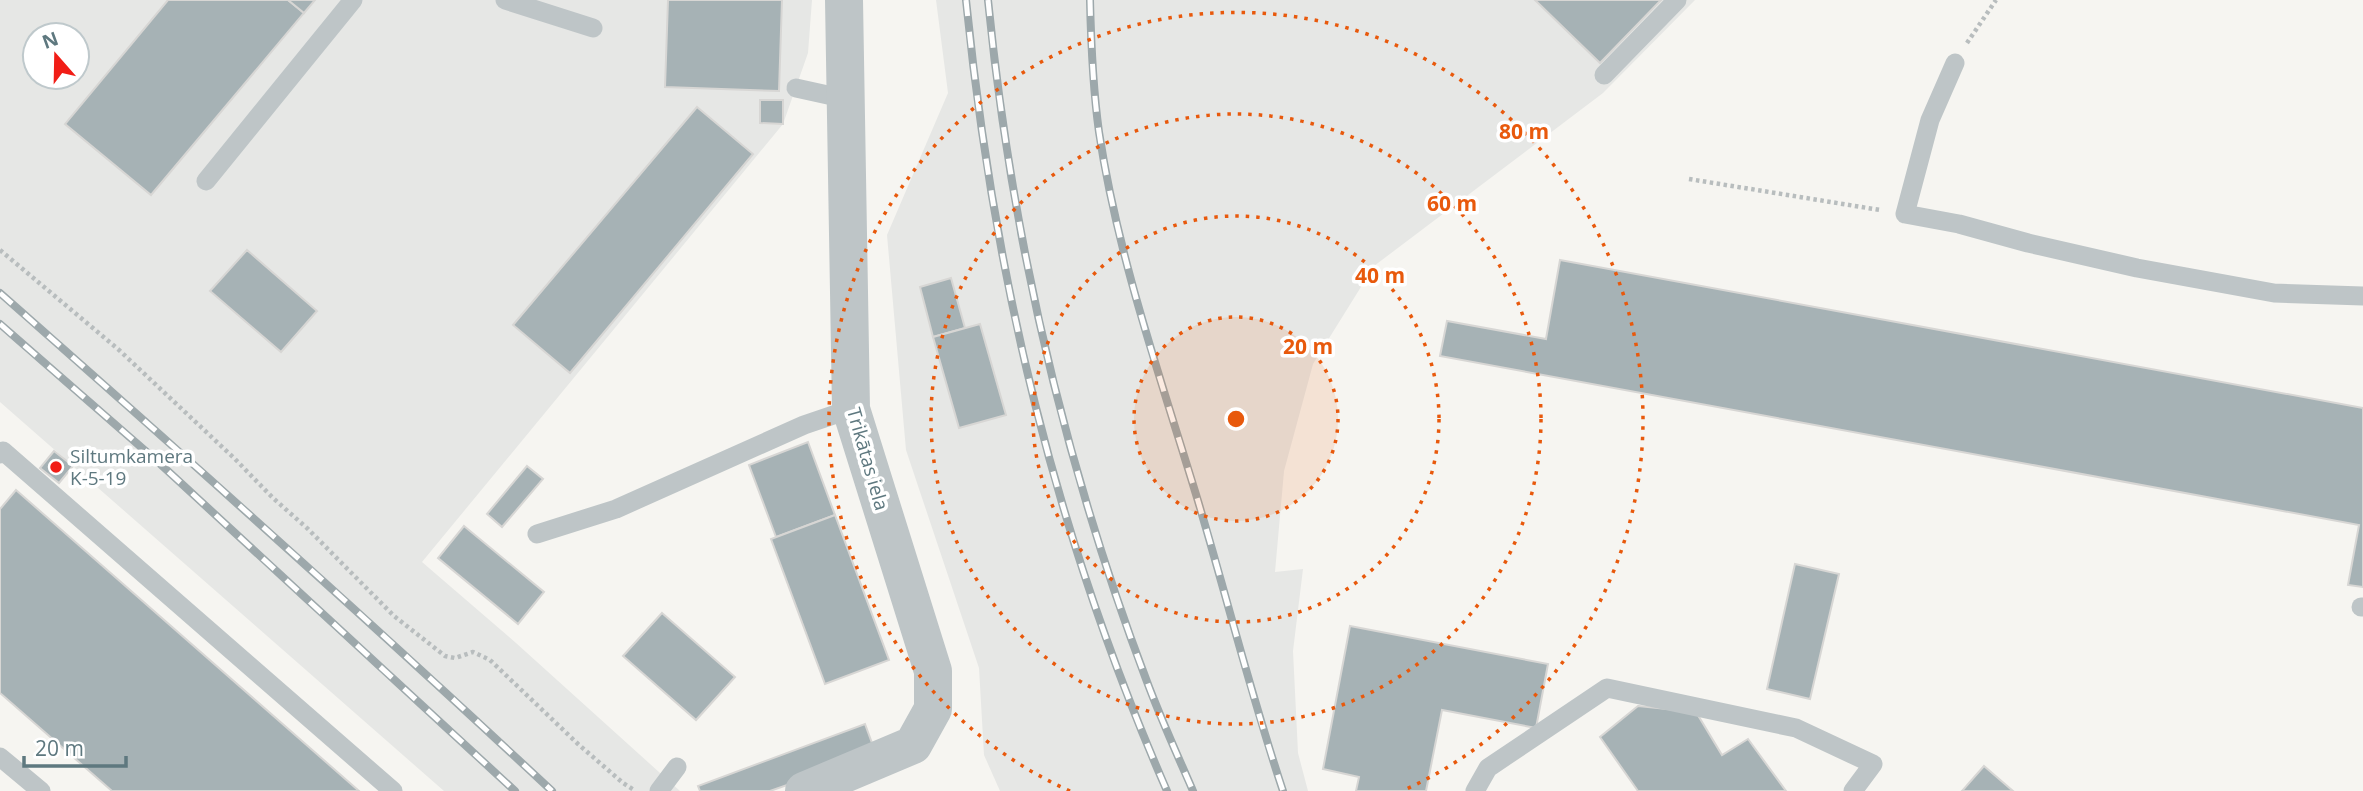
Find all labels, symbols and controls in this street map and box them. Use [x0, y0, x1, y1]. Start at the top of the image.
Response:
north arrow [21, 21, 91, 91]
text: N [38, 25, 62, 55]
text: 80 m [1499, 117, 1549, 145]
text: 60 m [1427, 189, 1477, 217]
text: 40 m [1355, 261, 1405, 289]
text: 20 m [1283, 332, 1333, 360]
street label: Trikātas iela [841, 405, 895, 513]
centre of rings [1224, 407, 1248, 431]
place label: Siltumkamera K-5-19 [70, 443, 193, 491]
marker: Siltumkamera K-5-19 [48, 459, 64, 475]
scale bar [24, 724, 126, 768]
text: 20 m [35, 734, 84, 762]

